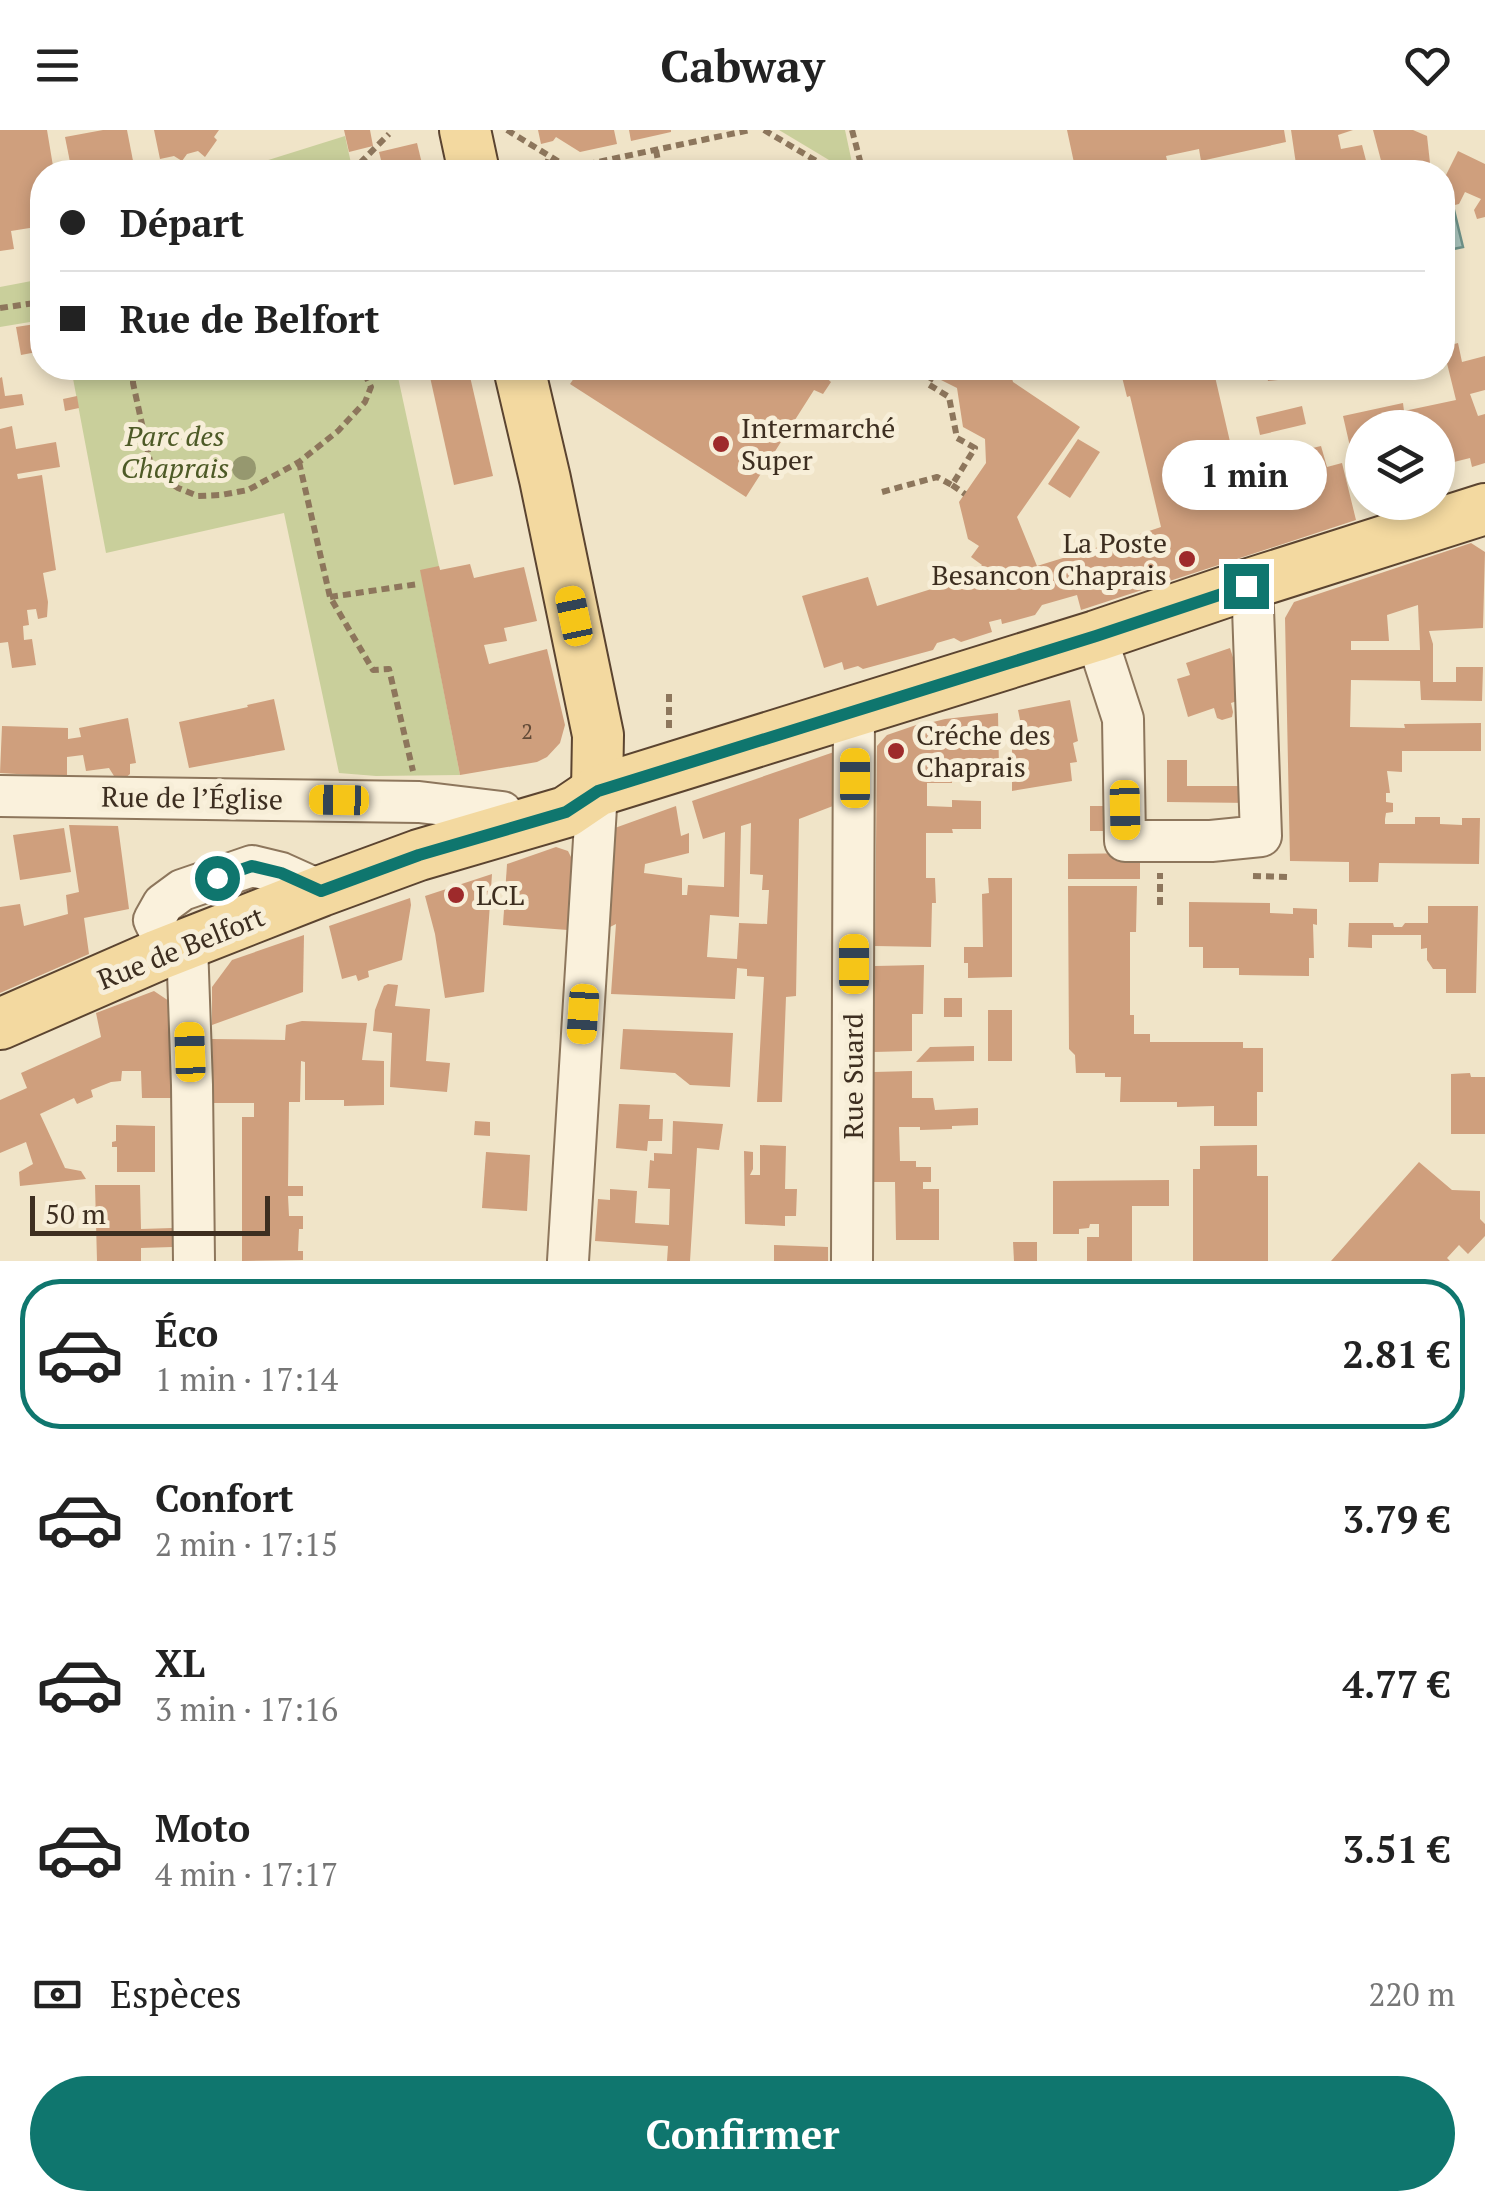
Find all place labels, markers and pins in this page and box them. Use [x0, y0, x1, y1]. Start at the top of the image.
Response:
place label: Intermarché Super [741, 409, 895, 478]
marker: Intermarché Super [710, 433, 732, 455]
place label: La Poste Besancon Chaprais [931, 524, 1167, 593]
marker: La Poste Besancon Chaprais [1176, 548, 1198, 570]
place label: Créche des Chaprais [916, 716, 1051, 785]
marker: Créche des Chaprais [885, 740, 907, 762]
place label: LCL [476, 876, 524, 913]
marker: LCL [445, 884, 467, 906]

